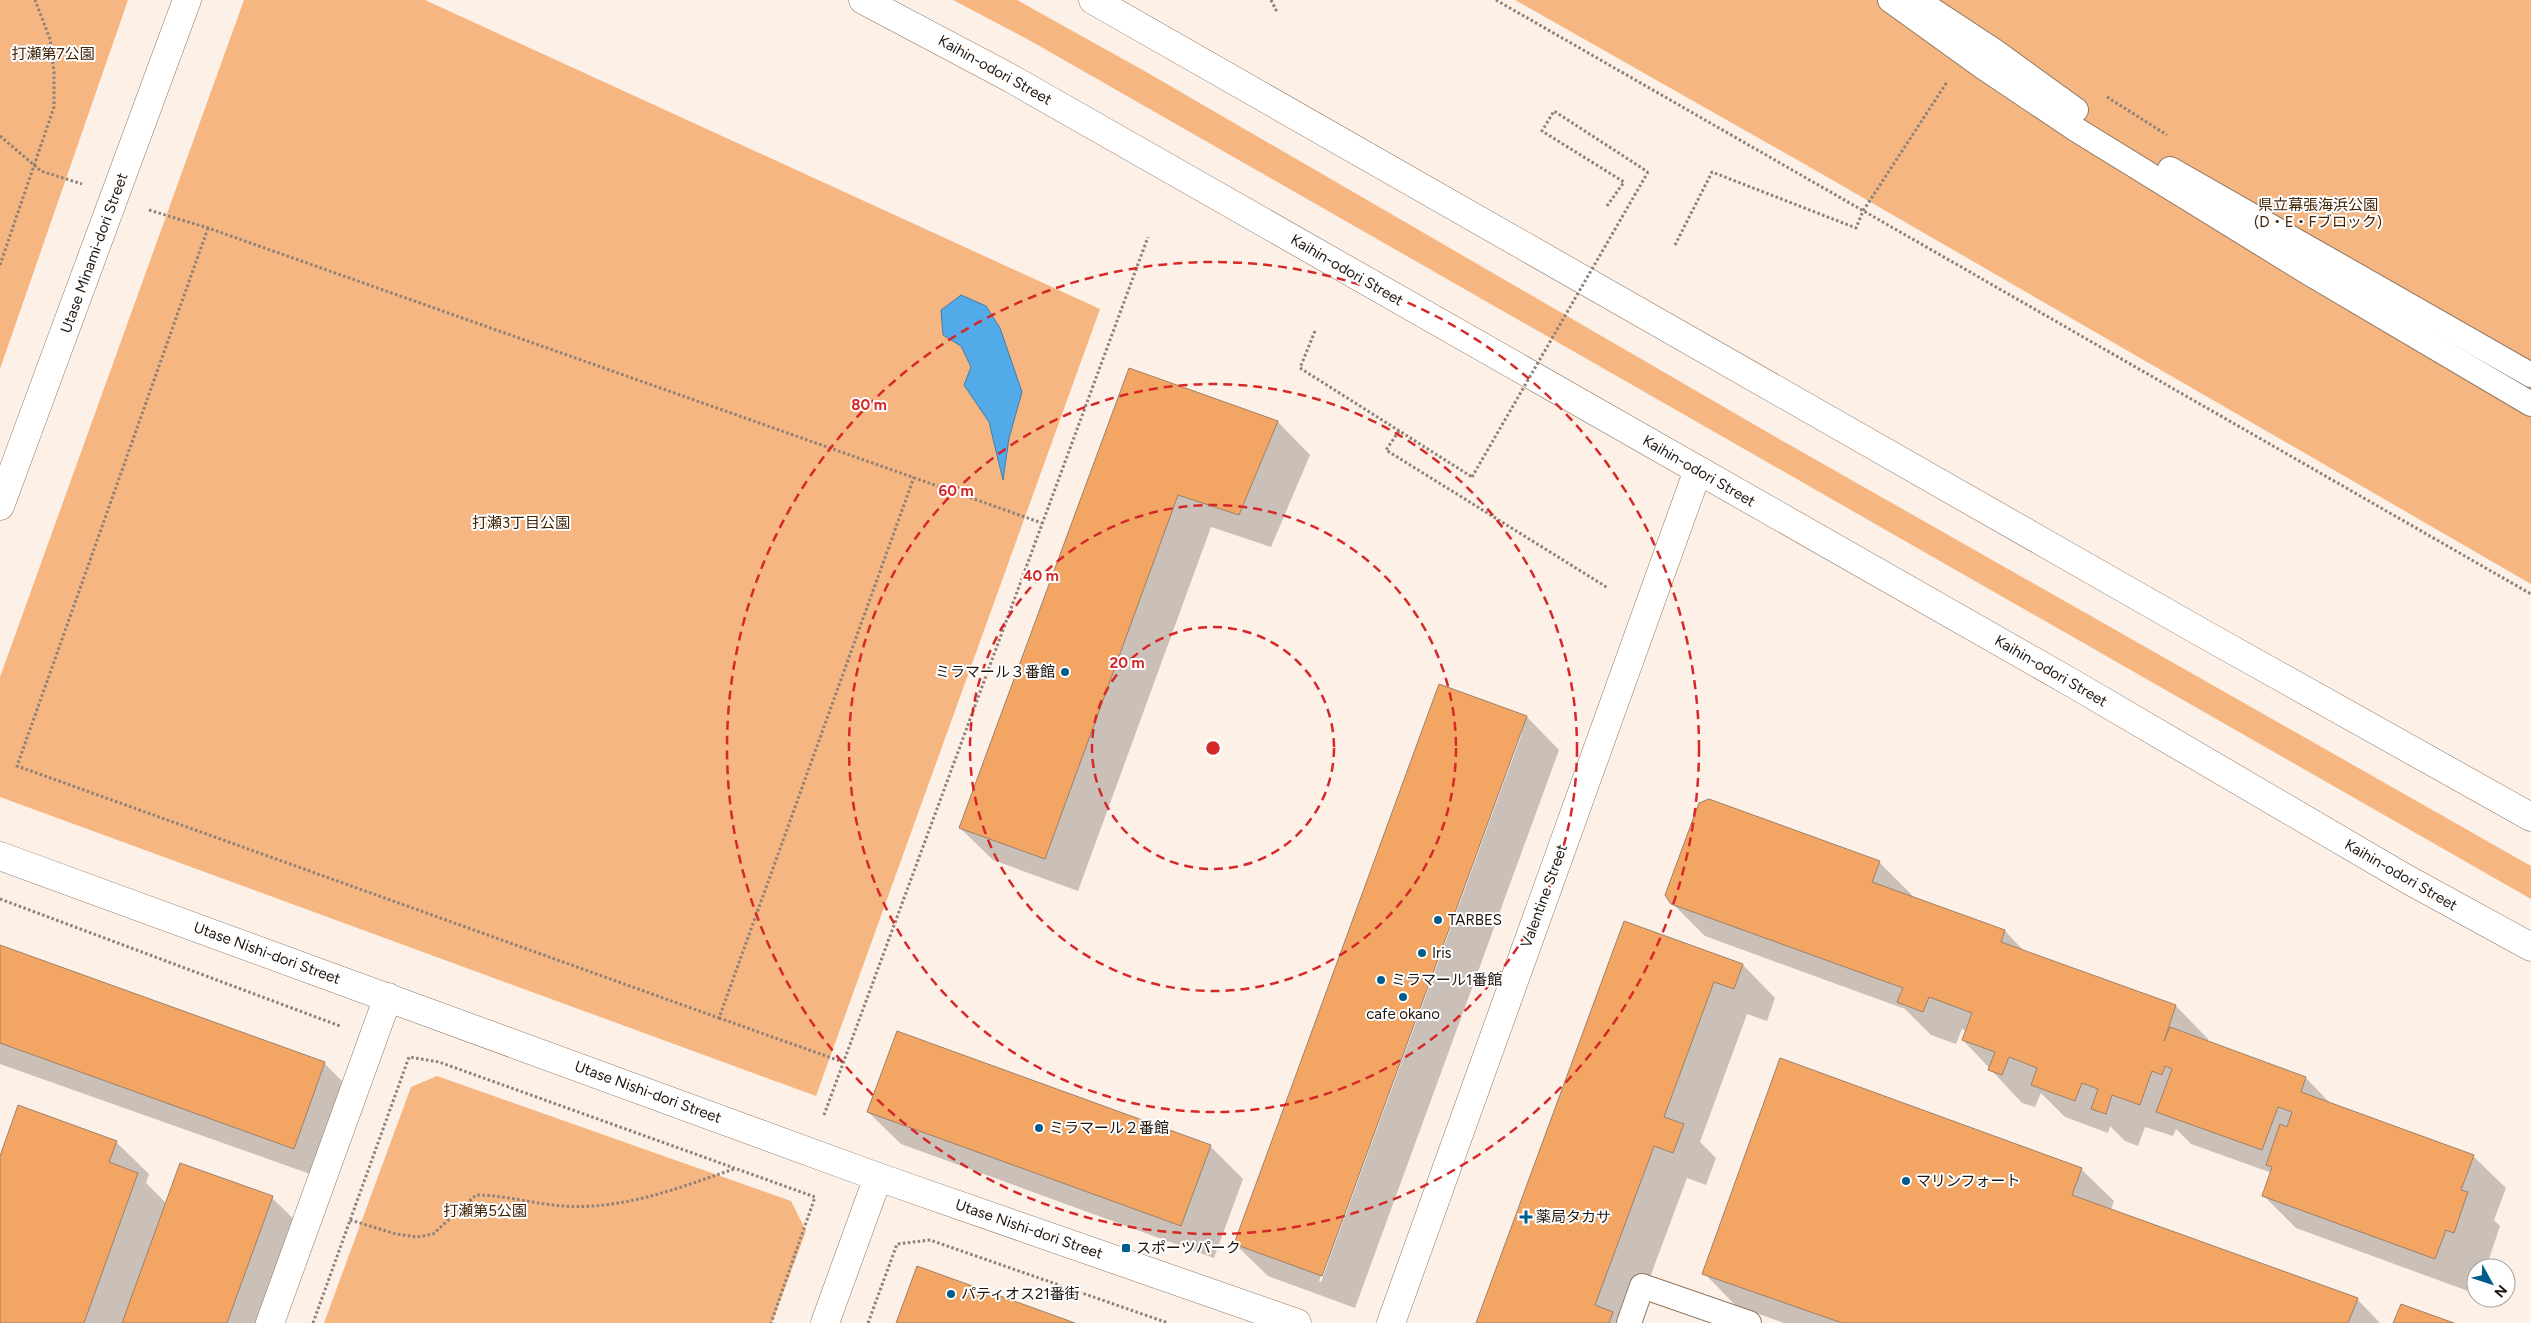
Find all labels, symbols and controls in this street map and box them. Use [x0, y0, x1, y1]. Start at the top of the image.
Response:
street label: Kaihin-odori Street [935, 31, 1055, 109]
park label: 打瀬第7公園 [11, 45, 95, 63]
street label: Utase Minami-dori Street [57, 170, 132, 336]
park label: 県立幕張海浜公園 (D・E・Fブロック) [2254, 196, 2382, 231]
street label: Kaihin-odori Street [1287, 230, 1407, 310]
text: 80 m [851, 396, 887, 414]
street label: Kaihin-odori Street [1639, 431, 1759, 511]
text: 60 m [938, 482, 974, 500]
park label: 打瀬3丁目公園 [472, 514, 570, 532]
text: 40 m [1023, 567, 1059, 585]
street label: Kaihin-odori Street [1991, 631, 2111, 711]
text: 20 m [1109, 654, 1145, 672]
place label: ミラマール３番館 [935, 663, 1055, 681]
marker: ミラマール３番館 [1059, 666, 1071, 678]
centre of rings [1204, 739, 1222, 757]
street label: Kaihin-odori Street [2341, 835, 2461, 915]
street label: Valentine Street [1517, 842, 1571, 950]
place label: TARBES [1448, 911, 1502, 929]
marker: TARBES [1432, 914, 1444, 926]
street label: Utase Nishi-dori Street [191, 918, 343, 988]
place label: Iris [1432, 944, 1452, 962]
marker: Iris [1416, 947, 1428, 959]
place label: ミラマール1番館 [1391, 971, 1502, 989]
marker: ミラマール1番館 [1375, 974, 1387, 986]
marker: cafe okano [1397, 991, 1409, 1003]
place label: cafe okano [1366, 1005, 1440, 1023]
street label: Utase Nishi-dori Street [572, 1057, 724, 1127]
place label: ミラマール２番館 [1049, 1119, 1169, 1137]
marker: ミラマール２番館 [1033, 1122, 1045, 1134]
place label: マリンフォート [1916, 1172, 2021, 1190]
marker: マリンフォート [1900, 1175, 1912, 1187]
street label: Utase Nishi-dori Street [953, 1195, 1105, 1263]
park label: 打瀬第5公園 [443, 1202, 527, 1220]
place label: 薬局タカサ [1536, 1208, 1611, 1226]
marker: 薬局タカサ [1520, 1211, 1532, 1223]
place label: スポーツパーク [1136, 1239, 1241, 1257]
marker: スポーツパーク [1120, 1242, 1132, 1254]
north arrow [2466, 1258, 2516, 1308]
text: N [2491, 1281, 2511, 1301]
place label: パティオス21番街 [961, 1285, 1080, 1303]
marker: パティオス21番街 [945, 1288, 957, 1300]

